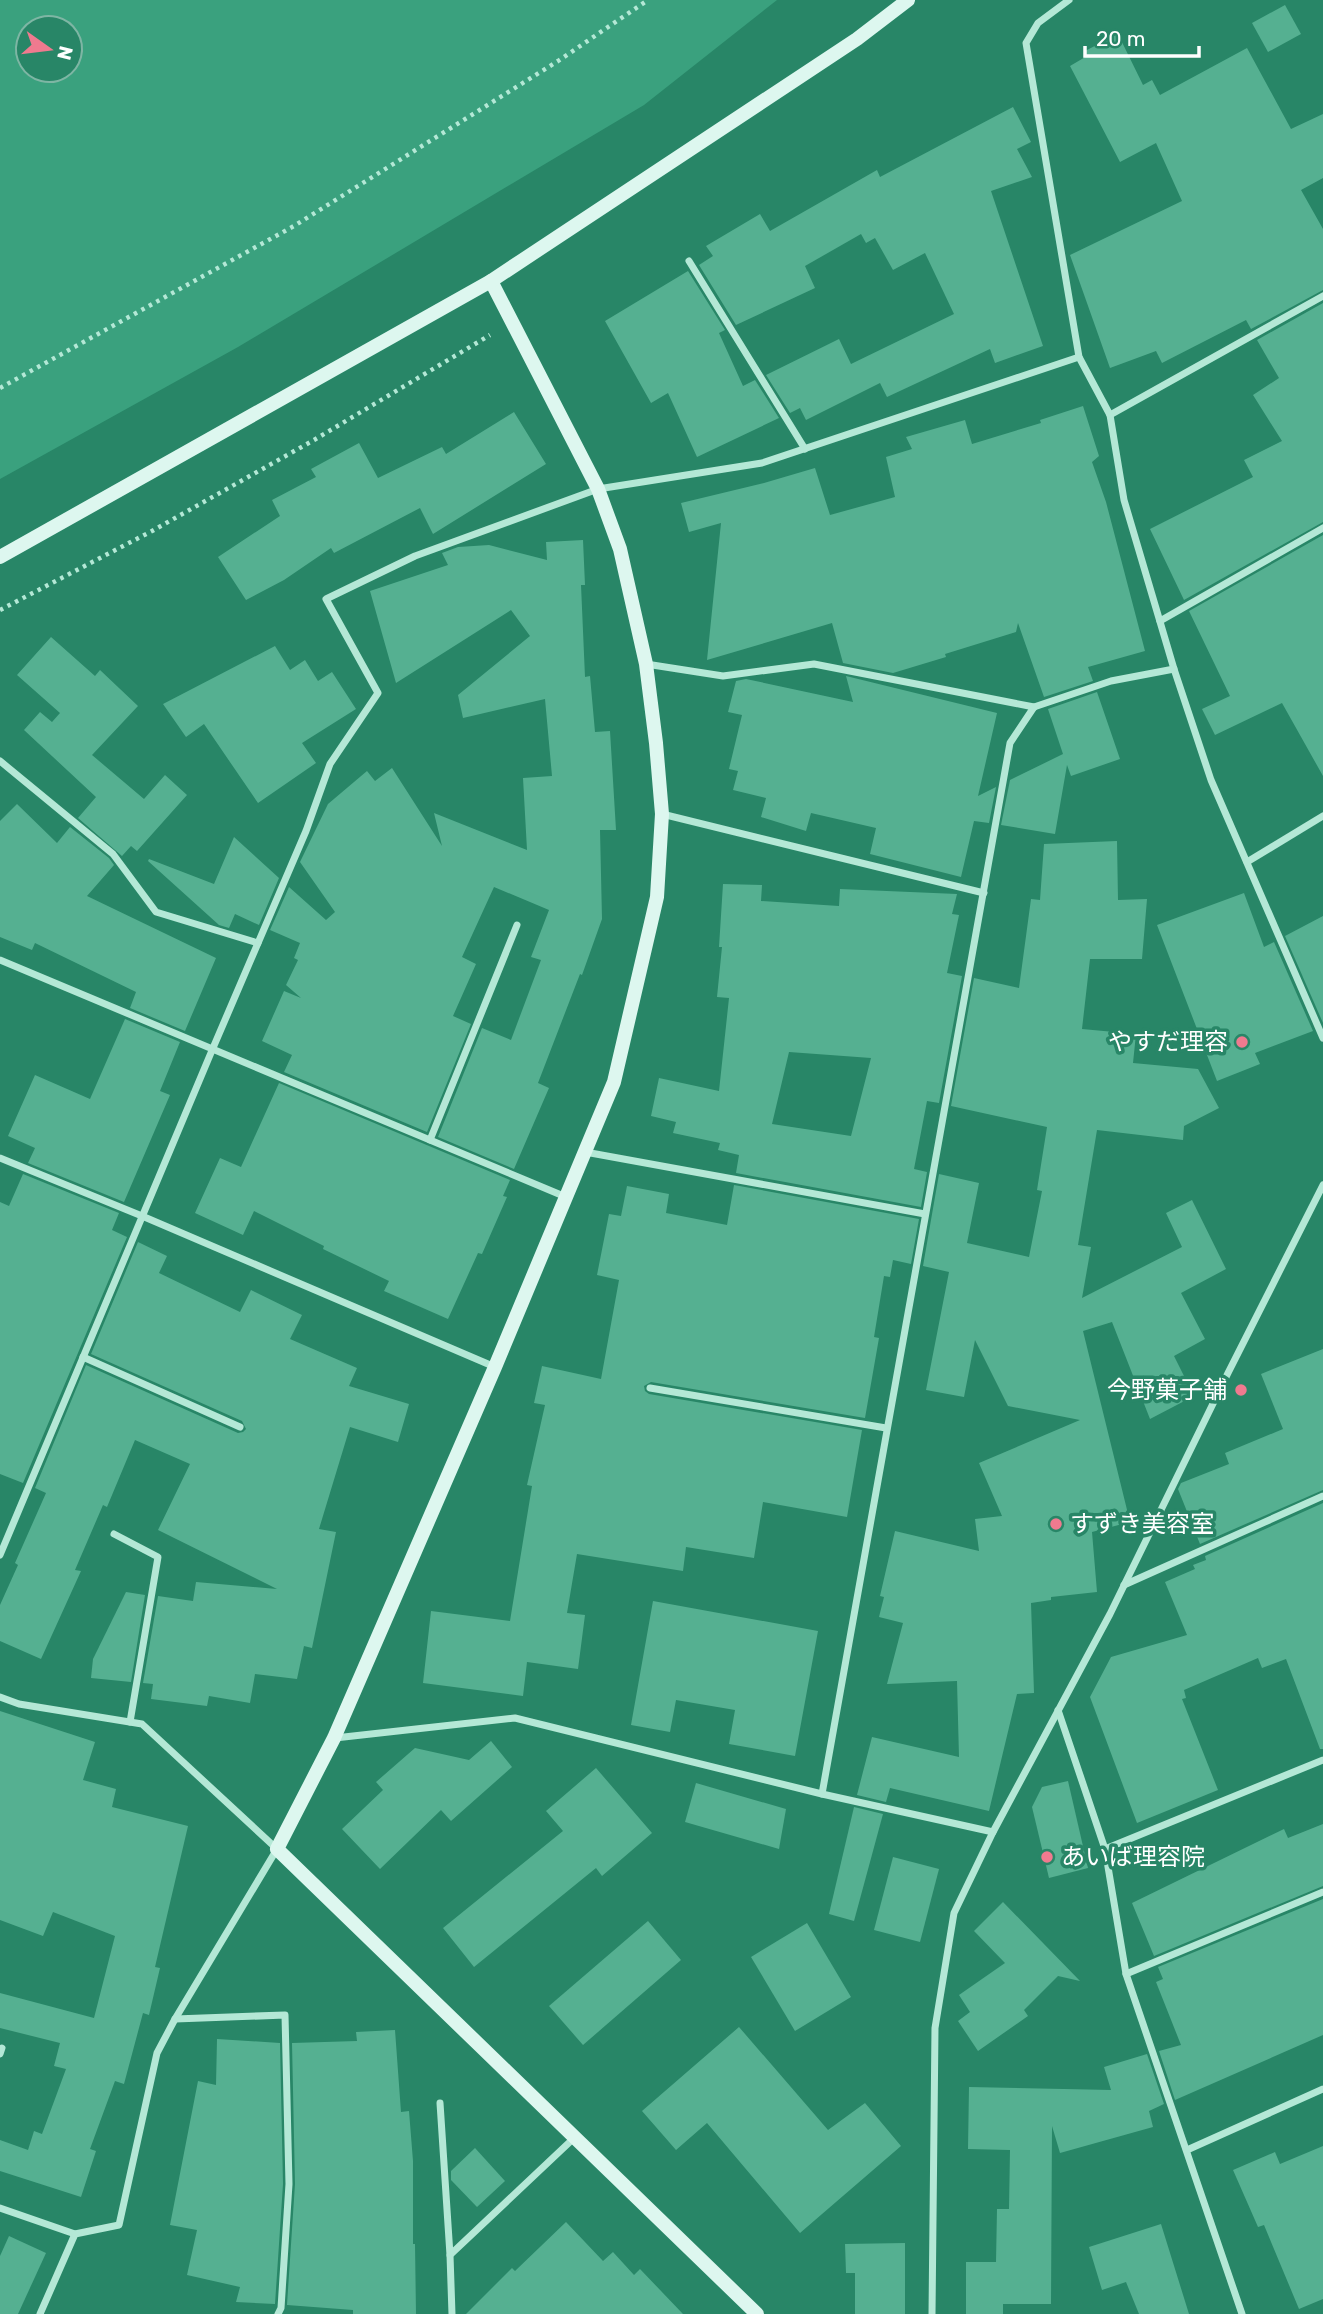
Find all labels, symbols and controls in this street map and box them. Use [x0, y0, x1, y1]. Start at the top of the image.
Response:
north arrow [14, 14, 84, 84]
scale bar [1085, 14, 1199, 58]
text: 20 m [1096, 26, 1145, 51]
text: N [52, 44, 78, 62]
place label: やすだ理容 [1108, 1028, 1228, 1056]
marker: やすだ理容 [1234, 1034, 1250, 1050]
place label: 今野菓子舗 [1107, 1376, 1227, 1404]
marker: 今野菓子舗 [1233, 1382, 1249, 1398]
place label: すずき美容室 [1070, 1510, 1214, 1538]
marker: すずき美容室 [1048, 1516, 1064, 1532]
place label: あいば理容院 [1061, 1843, 1205, 1871]
marker: あいば理容院 [1039, 1849, 1055, 1865]

